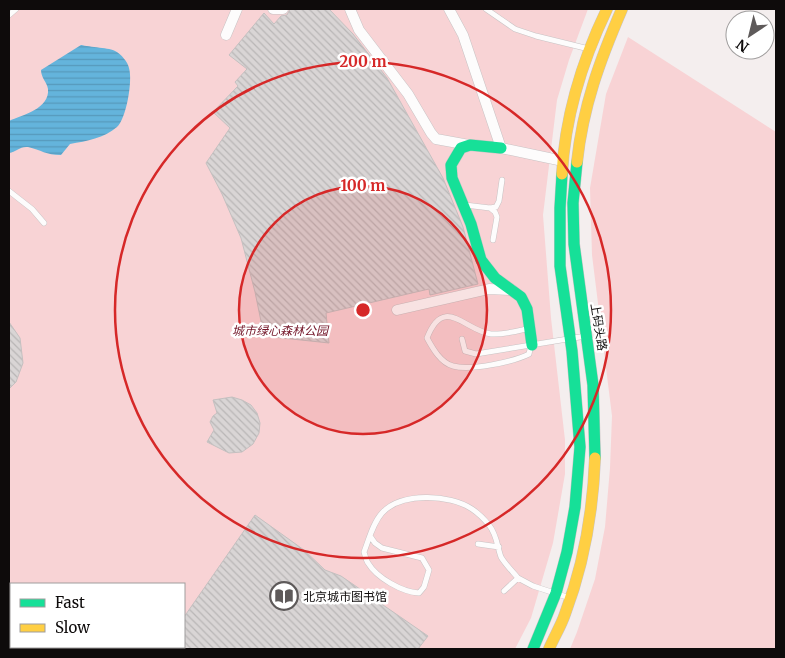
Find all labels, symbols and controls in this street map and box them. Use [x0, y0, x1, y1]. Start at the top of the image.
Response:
north arrow [725, 10, 775, 60]
text: N [733, 35, 752, 56]
text: 200 m [339, 52, 387, 71]
text: 100 m [341, 176, 385, 195]
centre of rings [354, 301, 372, 319]
street label: 上码头路 [588, 302, 610, 352]
park label: 城市绿心森林公园 [232, 323, 330, 338]
library icon: 北京城市图书馆 [269, 581, 299, 611]
legend [10, 583, 185, 648]
place label: 北京城市图书馆 [303, 589, 387, 604]
text: Fast [55, 593, 85, 612]
text: Slow [55, 618, 90, 637]

